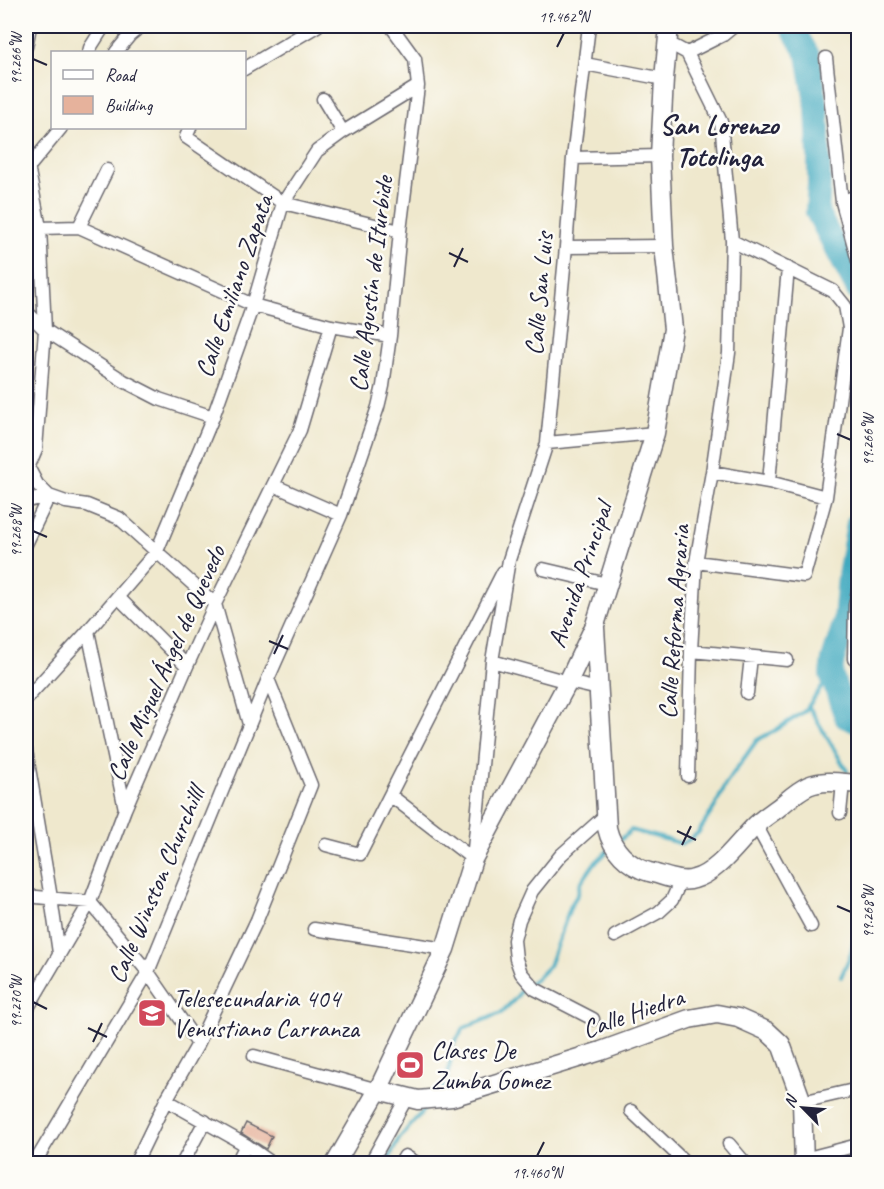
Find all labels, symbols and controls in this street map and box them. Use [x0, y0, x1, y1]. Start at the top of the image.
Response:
text: 19.462°N [539, 8, 592, 27]
text: 99.266°W [7, 30, 26, 85]
legend [51, 51, 246, 129]
text: Road [105, 64, 138, 86]
text: Building [105, 94, 154, 116]
district label: San Lorenzo Totolinga [659, 107, 780, 174]
street label: Calle Agustín de Iturbide [341, 172, 401, 394]
street label: Calle Emiliano Zapata [187, 188, 281, 382]
street label: Calle San Luis [517, 229, 561, 357]
text: 99.266°W [859, 411, 878, 466]
street label: Avenida Principal [540, 494, 622, 652]
text: 99.268°W [7, 502, 26, 557]
street label: Calle Reforma Agraria [651, 522, 697, 720]
street label: Calle Miguel Ángel de Quevedo [99, 538, 234, 786]
street label: Calle Winston Churchilll [100, 778, 214, 988]
text: 99.268°W [859, 883, 878, 938]
text: 99.270°W [7, 973, 26, 1028]
street label: Calle Hiedra [578, 980, 690, 1046]
place label: Telesecundaria 404 Venustiano Carranza [173, 982, 361, 1045]
school or university icon: Telesecundaria 404 Venustiano Carranza [136, 997, 168, 1029]
place label: Clases De Zumba Gomez [431, 1034, 552, 1097]
sports icon: Clases De Zumba Gomez [394, 1049, 426, 1081]
north arrow [773, 1078, 833, 1138]
text: N [779, 1091, 803, 1111]
text: 19.460°N [512, 1164, 565, 1183]

